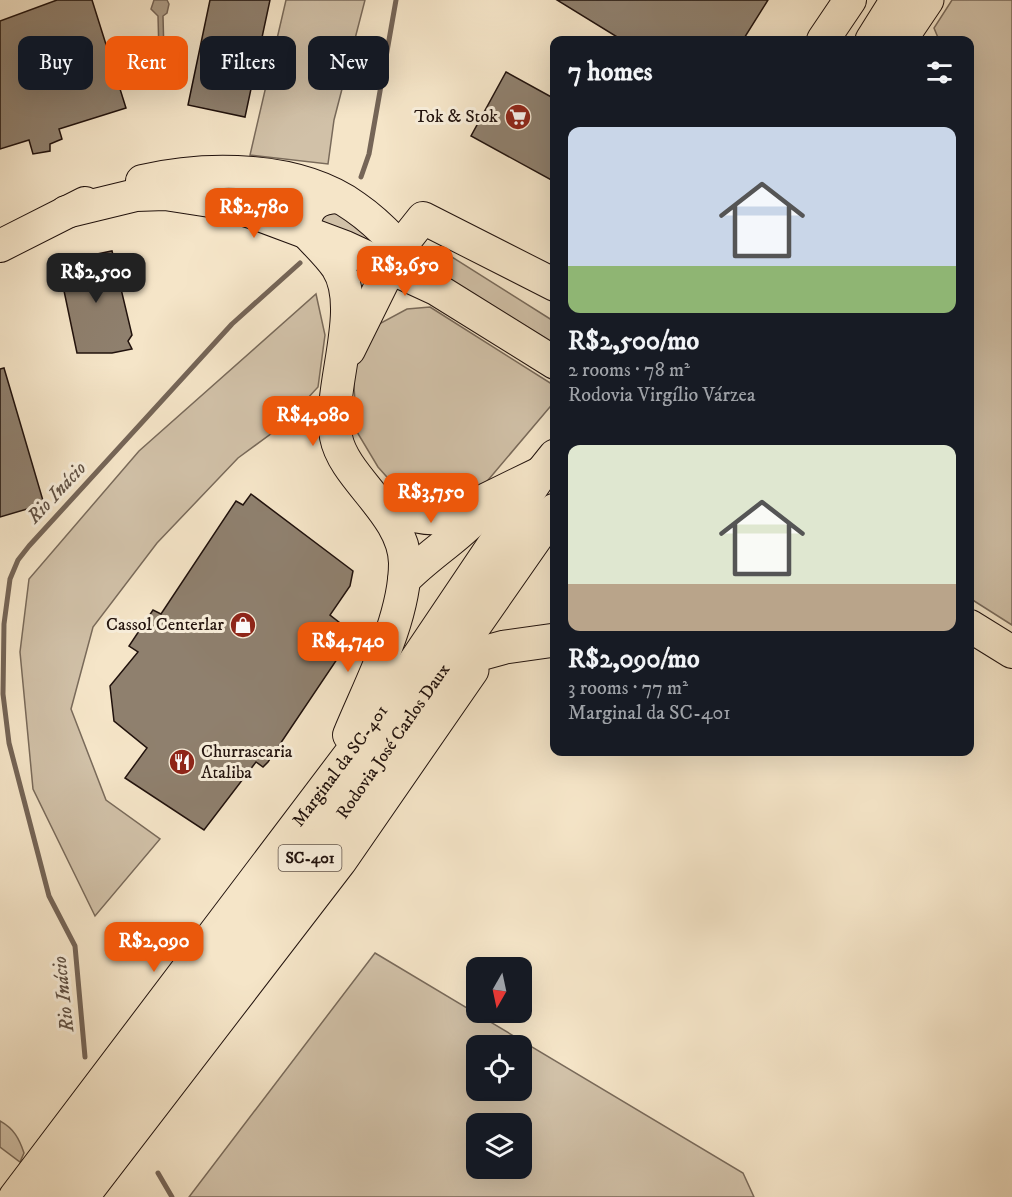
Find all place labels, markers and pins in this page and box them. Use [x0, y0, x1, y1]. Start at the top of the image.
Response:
supermarket icon: Tok & Stok [503, 102, 533, 132]
place label: Tok & Stok [414, 106, 498, 128]
pin: R$2,780 [199, 188, 309, 239]
pin: R$3,650 [350, 246, 460, 297]
pin: R$2,500 [41, 253, 151, 304]
pin: R$4,080 [258, 396, 368, 447]
pin: R$3,750 [376, 473, 486, 524]
shop icon: Cassol Centerlar [228, 610, 258, 640]
place label: Cassol Centerlar [106, 614, 224, 636]
pin: R$4,740 [293, 622, 403, 673]
place label: Churrascaria Ataliba [201, 741, 293, 784]
restaurant icon: Churrascaria Ataliba [167, 747, 197, 777]
pin: R$2,090 [99, 922, 209, 973]

